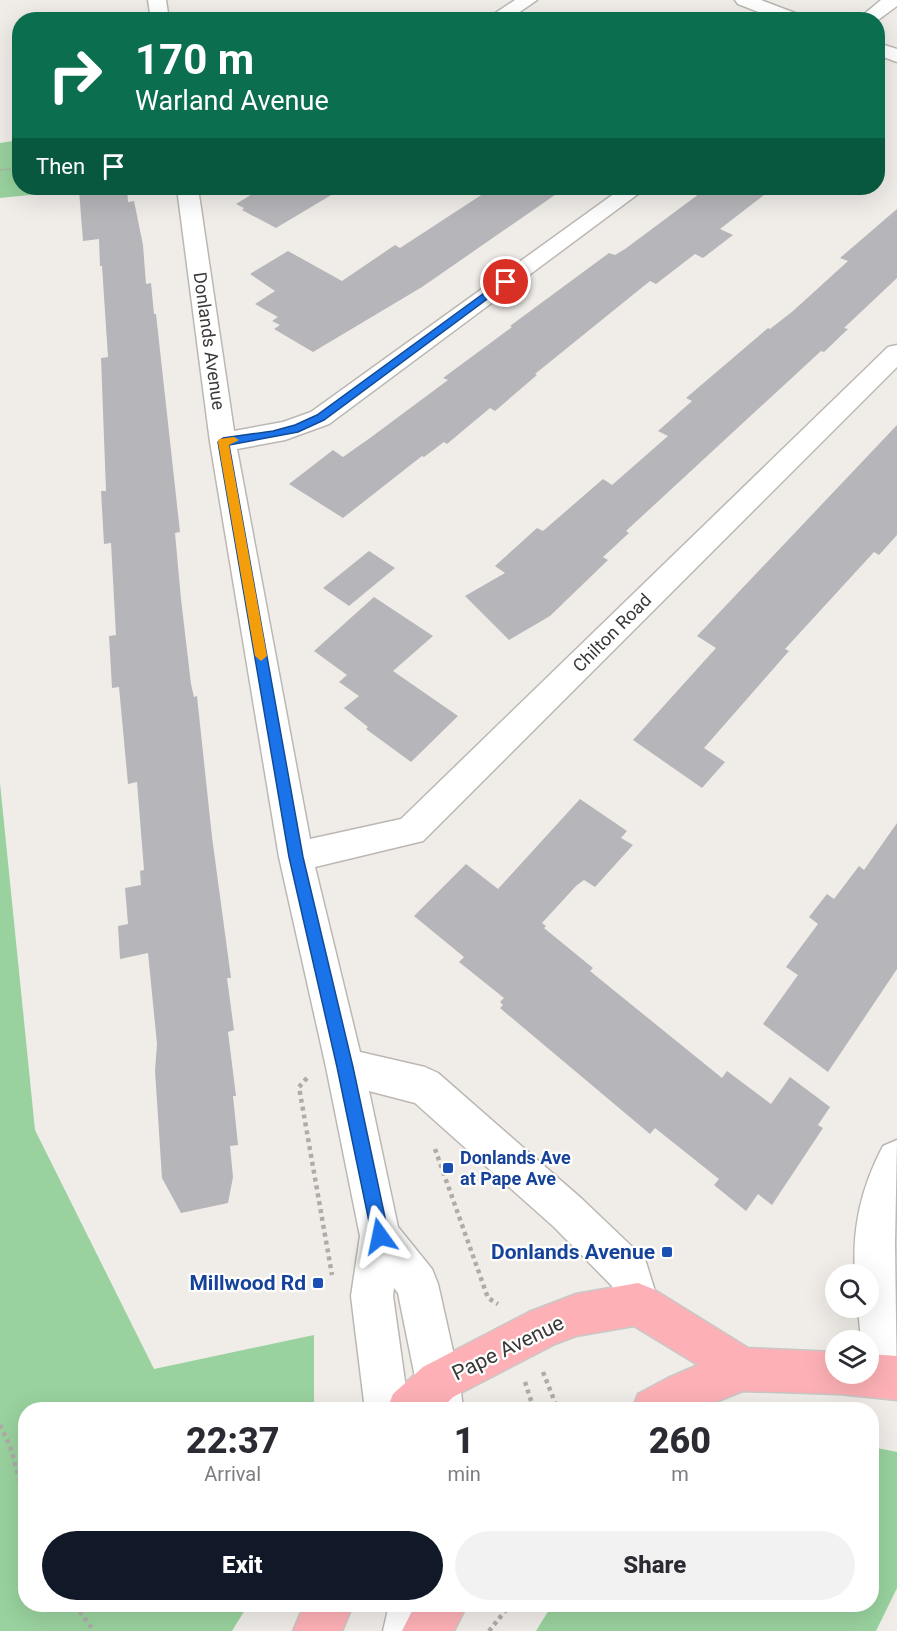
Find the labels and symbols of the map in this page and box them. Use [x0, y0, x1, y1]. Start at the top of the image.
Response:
pin [480, 256, 531, 307]
street label: Donlands Avenue [189, 271, 230, 411]
street label: Chilton Road [568, 589, 655, 676]
place label: Donlands Ave at Pape Ave [460, 1147, 571, 1189]
marker: Donlands Ave at Pape Ave [441, 1161, 455, 1175]
position arrow [348, 1204, 412, 1268]
place label: Donlands Avenue [491, 1240, 655, 1264]
marker: Donlands Avenue [660, 1245, 674, 1259]
place label: Millwood Rd [189, 1271, 306, 1295]
marker: Millwood Rd [311, 1276, 325, 1290]
street label: Pape Avenue [448, 1311, 568, 1385]

